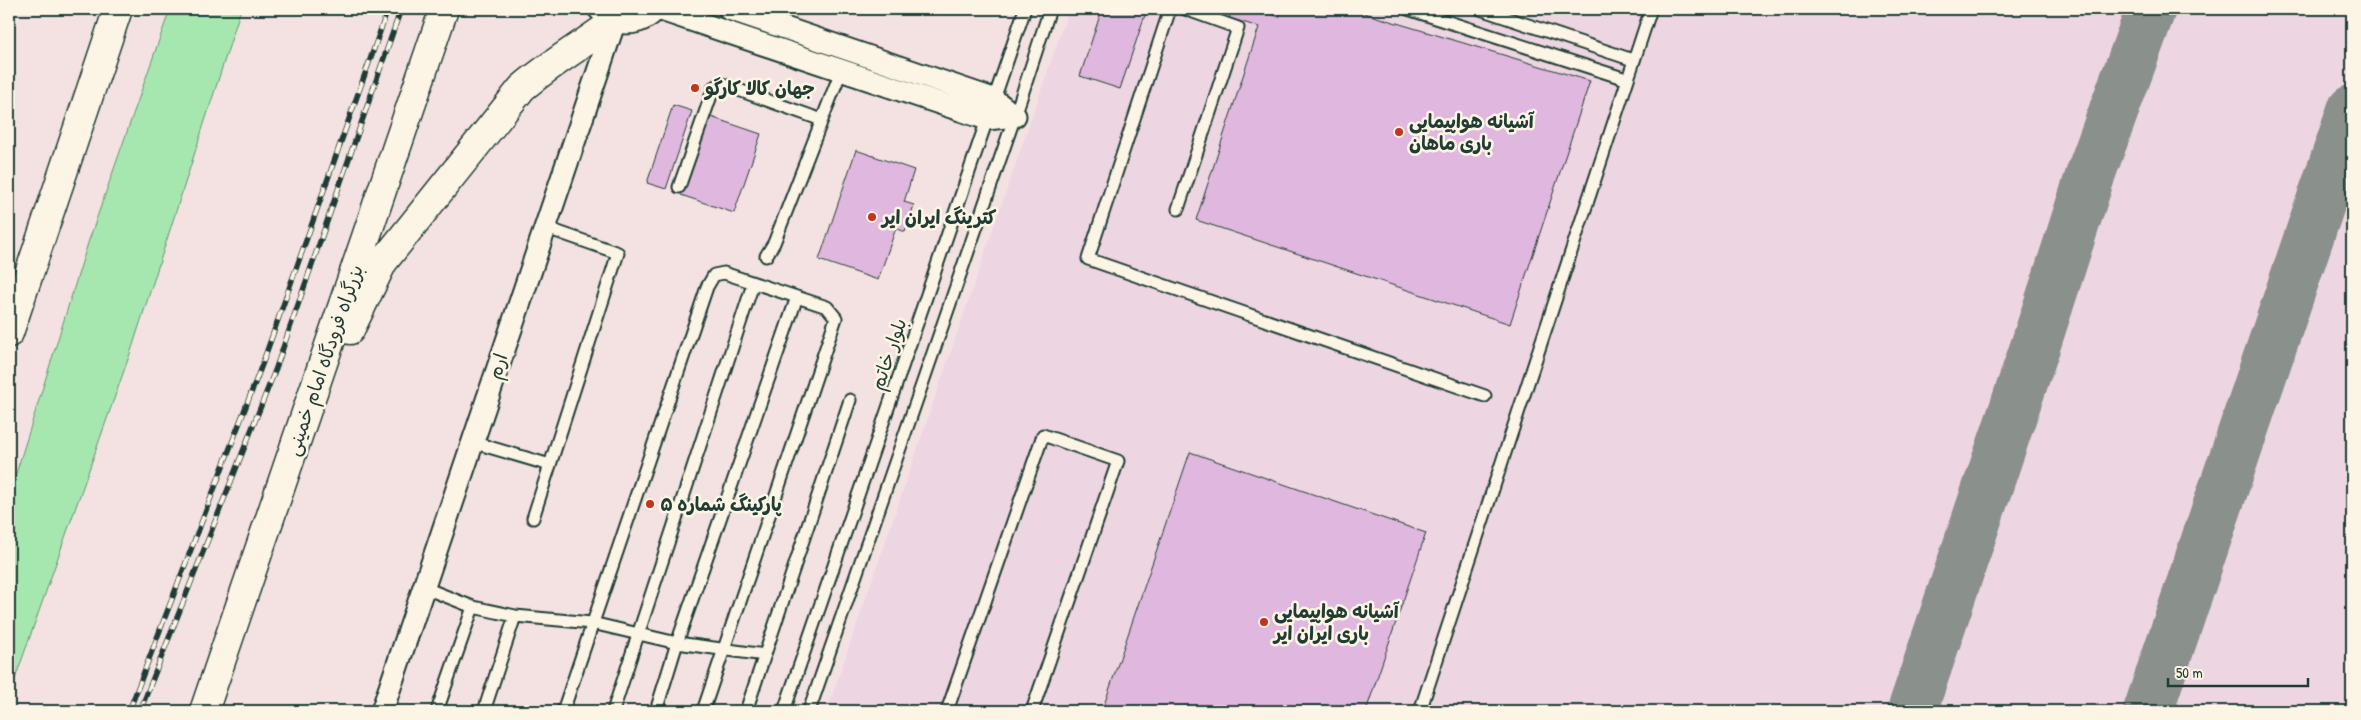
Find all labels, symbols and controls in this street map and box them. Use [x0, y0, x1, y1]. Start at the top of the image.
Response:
place label: جهان کالا کارگو [703, 75, 815, 101]
marker: جهان کالا کارگو [689, 82, 701, 94]
place label: آشیانه هواپیمایی باری ماهان [1409, 108, 1535, 156]
marker: آشیانه هواپیمایی باری ماهان [1393, 126, 1405, 138]
place label: کترینگ ایران ایر [880, 204, 997, 230]
marker: کترینگ ایران ایر [866, 211, 878, 223]
street label: بزرگراه فرودگاه امام خمینی [279, 261, 371, 460]
street label: بلوار خاتم [864, 314, 914, 394]
street label: ارم [481, 350, 515, 383]
place label: پارکینگ شماره ۵ [660, 491, 782, 517]
marker: پارکینگ شماره ۵ [644, 498, 656, 510]
place label: آشیانه هواپیمایی باری ایران ایر [1272, 598, 1400, 646]
marker: آشیانه هواپیمایی باری ایران ایر [1258, 616, 1270, 628]
scale bar [2168, 655, 2308, 687]
text: 50 m [2176, 662, 2203, 683]

